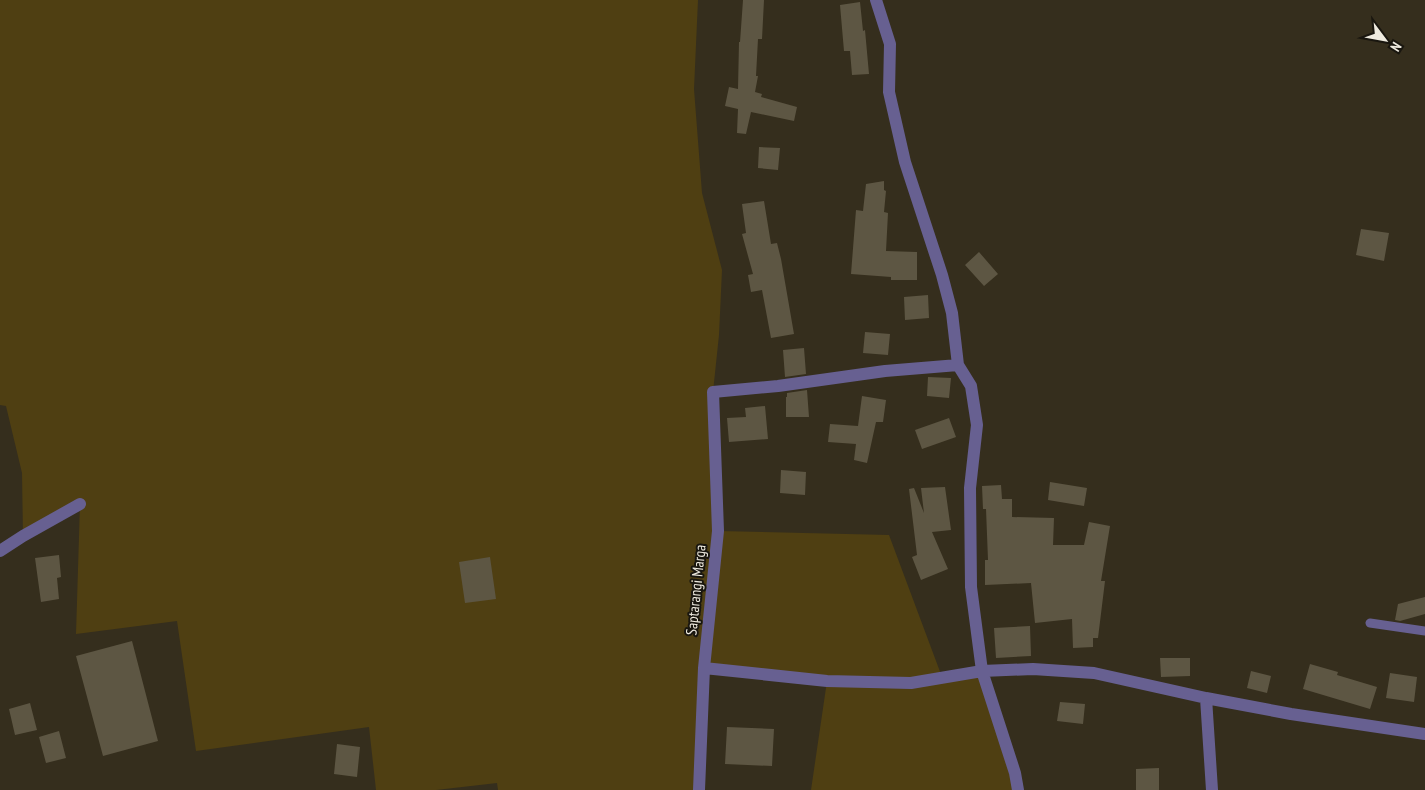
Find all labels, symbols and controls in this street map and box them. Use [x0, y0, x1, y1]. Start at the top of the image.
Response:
north arrow [1360, 15, 1410, 65]
text: N [1386, 39, 1406, 55]
street label: Saptarangi Marga [681, 544, 710, 636]

